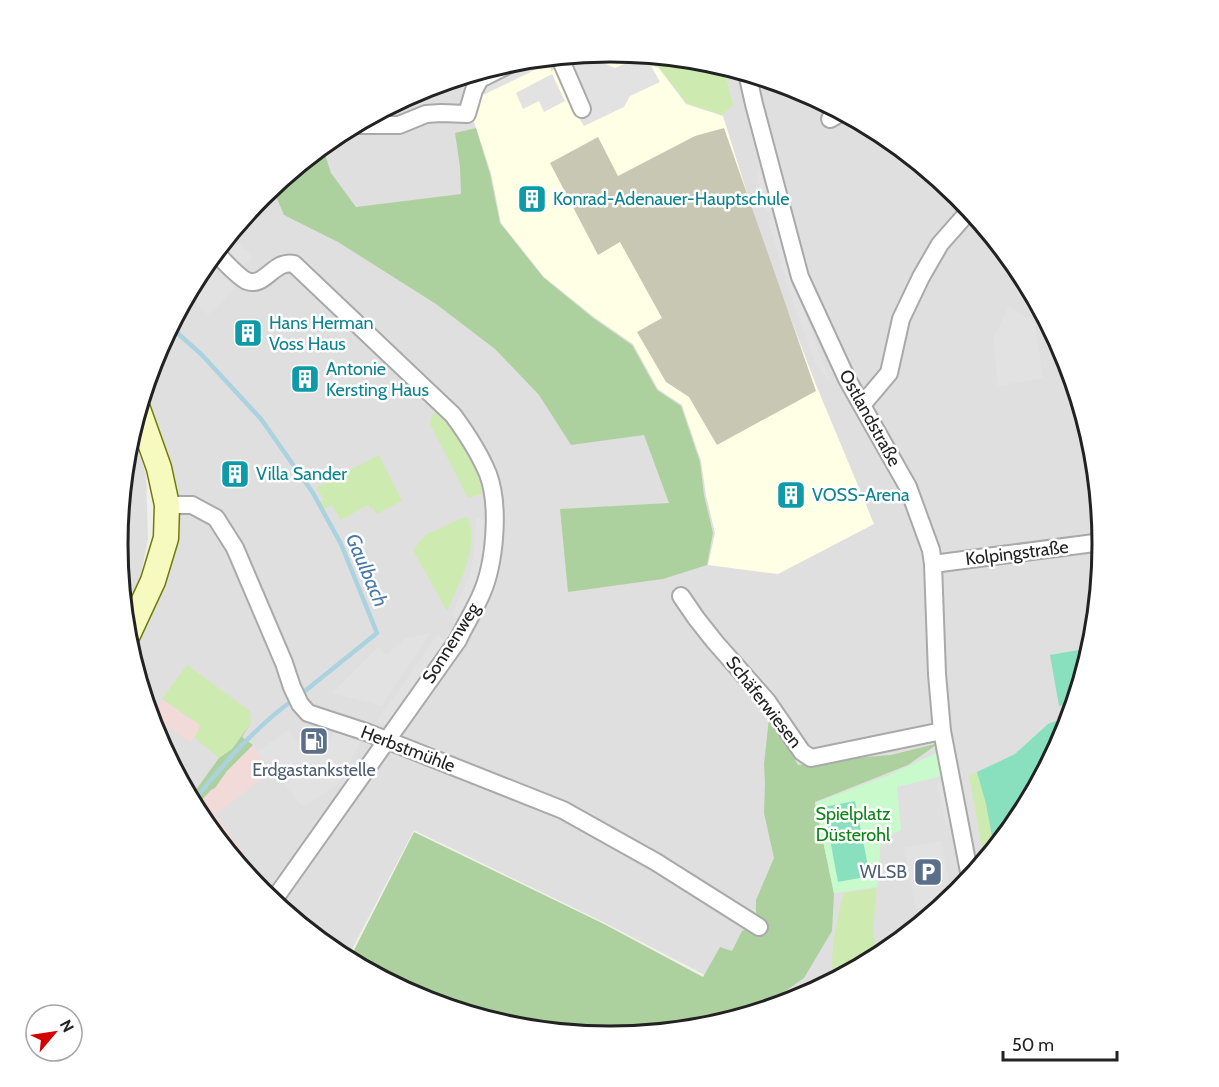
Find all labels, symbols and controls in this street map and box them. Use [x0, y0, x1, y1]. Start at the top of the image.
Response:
building icon: Konrad-Adenauer-Hauptschule [516, 183, 548, 215]
place label: Konrad-Adenauer-Hauptschule [553, 188, 790, 210]
place label: Hans Herman Voss Haus [269, 312, 374, 355]
building icon: Hans Herman Voss Haus [232, 317, 264, 349]
place label: Antonie Kersting Haus [326, 358, 429, 401]
building icon: Antonie Kersting Haus [289, 363, 321, 395]
street label: Ostlandstraße [834, 366, 906, 470]
building icon: Villa Sander [219, 458, 251, 490]
place label: Villa Sander [256, 463, 347, 485]
building icon: VOSS-Arena [775, 479, 807, 511]
place label: VOSS-Arena [812, 484, 910, 506]
water label: Gaulbach [341, 530, 393, 610]
street label: Kolpingstraße [964, 536, 1070, 570]
street label: Sonnenweg [418, 598, 485, 687]
street label: Schäferwiesen [721, 652, 807, 752]
street label: Herbstmühle [358, 721, 458, 777]
fuel station icon: Erdgastankstelle [298, 725, 330, 757]
place label: Erdgastankstelle [252, 759, 376, 781]
park label: Spielplatz Düsterohl [816, 803, 891, 846]
parking icon: WLSB [912, 856, 944, 888]
place label: WLSB [860, 861, 907, 883]
north arrow [24, 1003, 84, 1063]
text: N [56, 1016, 78, 1036]
scale bar [1003, 1024, 1117, 1062]
text: 50 m [1012, 1034, 1054, 1056]

